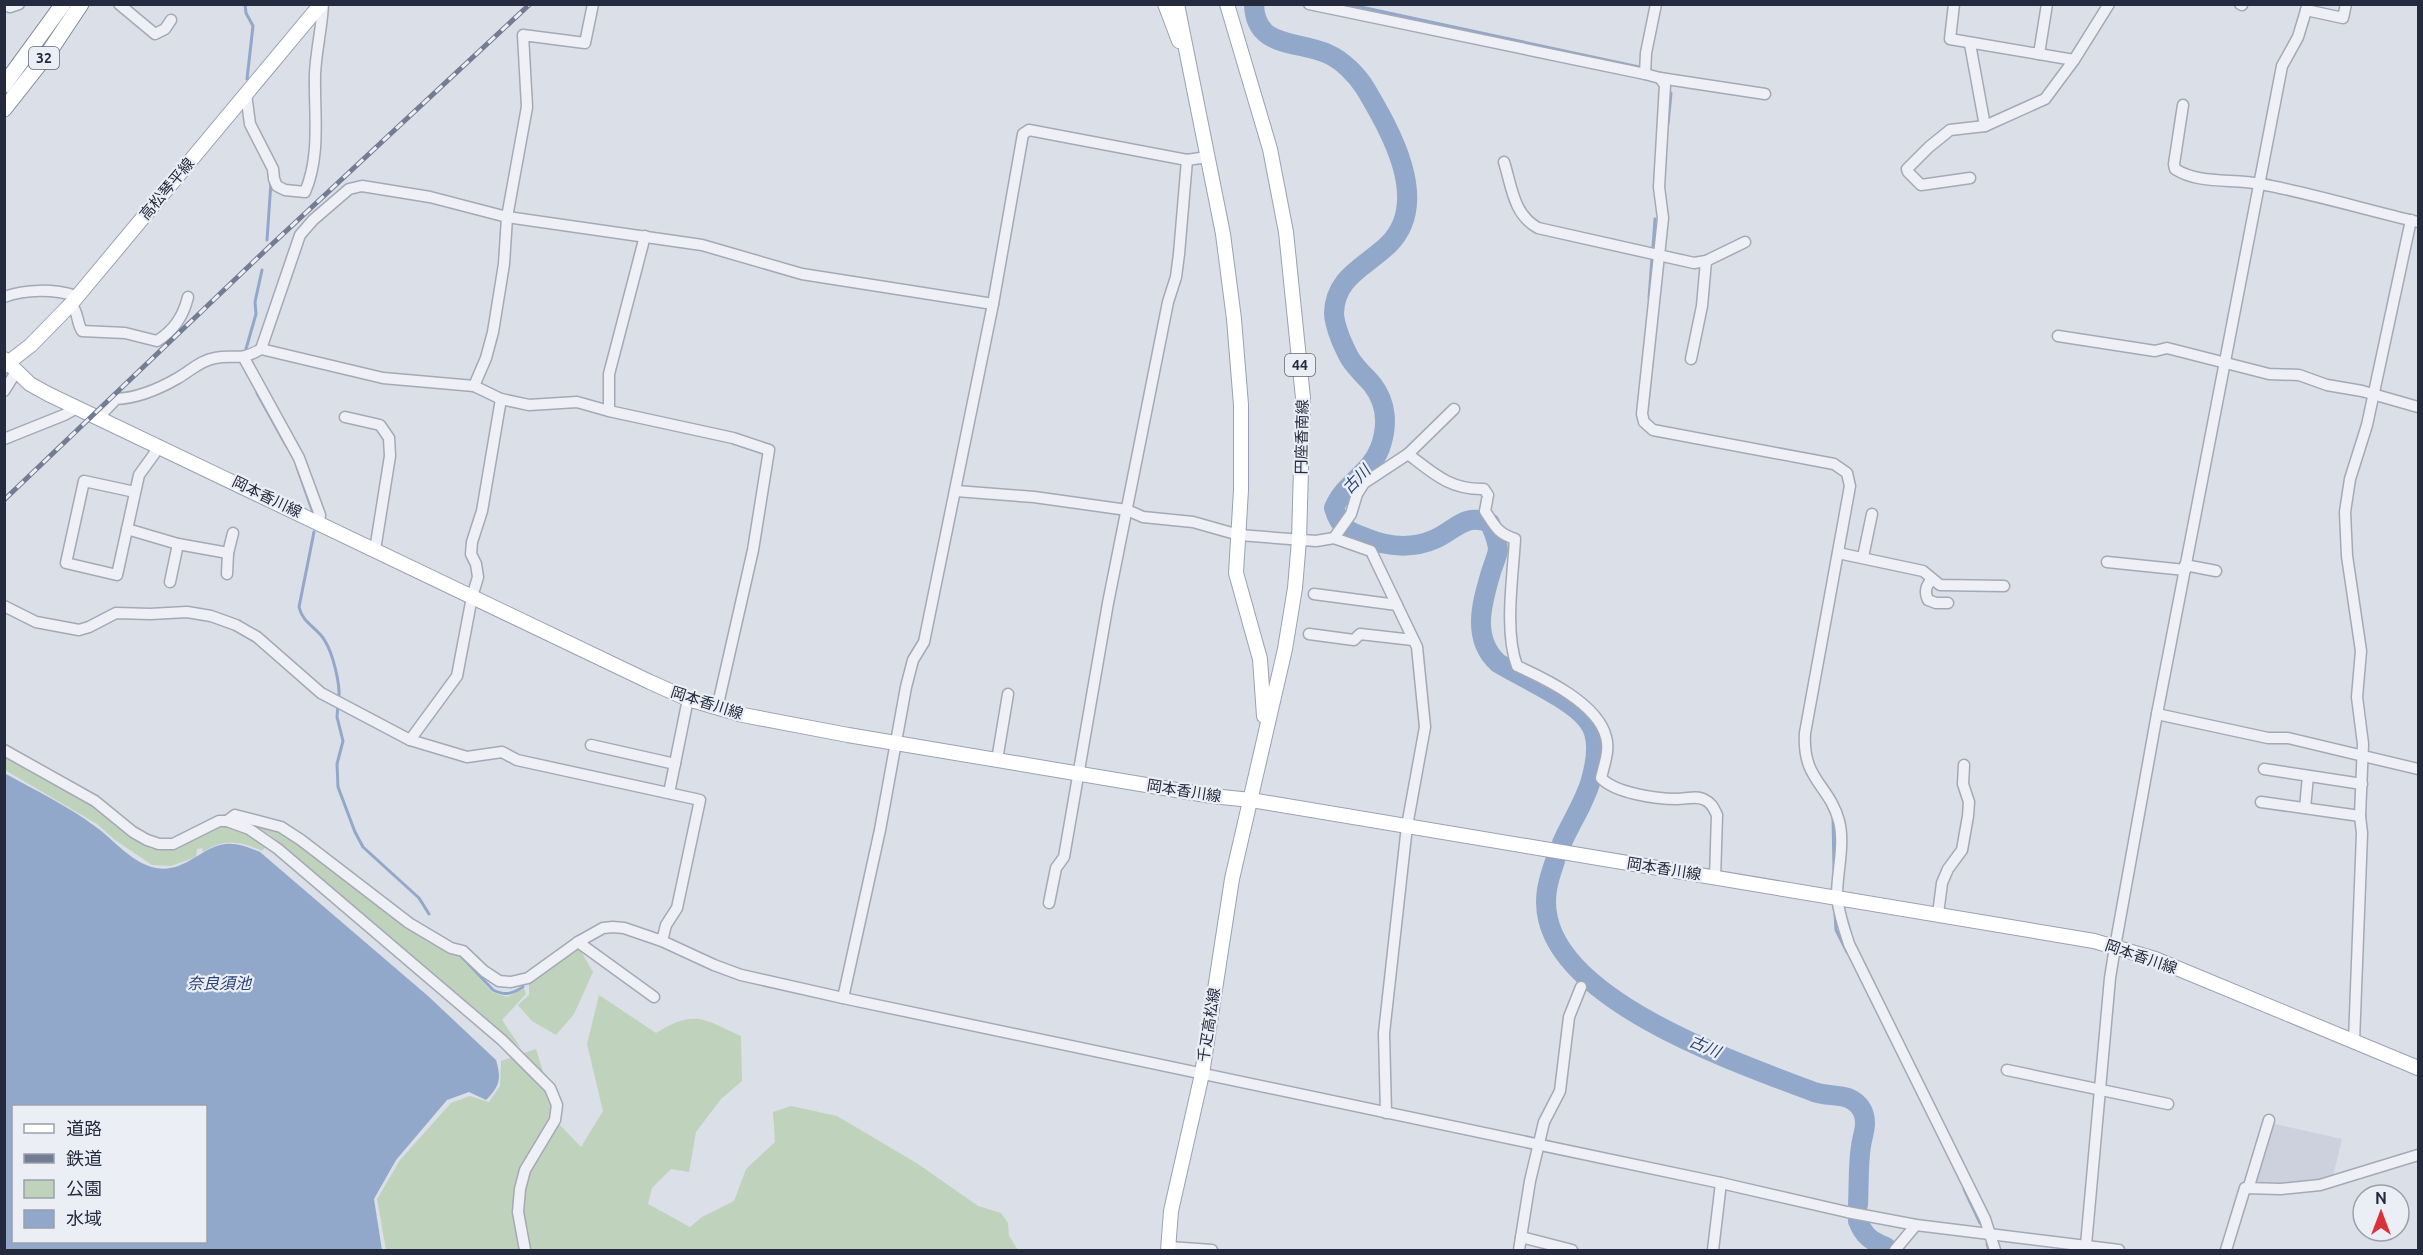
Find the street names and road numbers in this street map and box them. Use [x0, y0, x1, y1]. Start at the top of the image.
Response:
road number: 32 [29, 47, 59, 69]
street label: 高松琴平線 [136, 154, 197, 223]
road number: 44 [1285, 354, 1315, 376]
street label: 円座香南線 [1292, 399, 1311, 475]
street label: 岡本香川線 [230, 472, 305, 521]
street label: 岡本香川線 [669, 683, 745, 722]
street label: 岡本香川線 [1146, 776, 1222, 805]
street label: 岡本香川線 [1626, 854, 1702, 883]
street label: 岡本香川線 [2103, 936, 2179, 977]
street label: 千疋高松線 [1194, 987, 1223, 1063]

